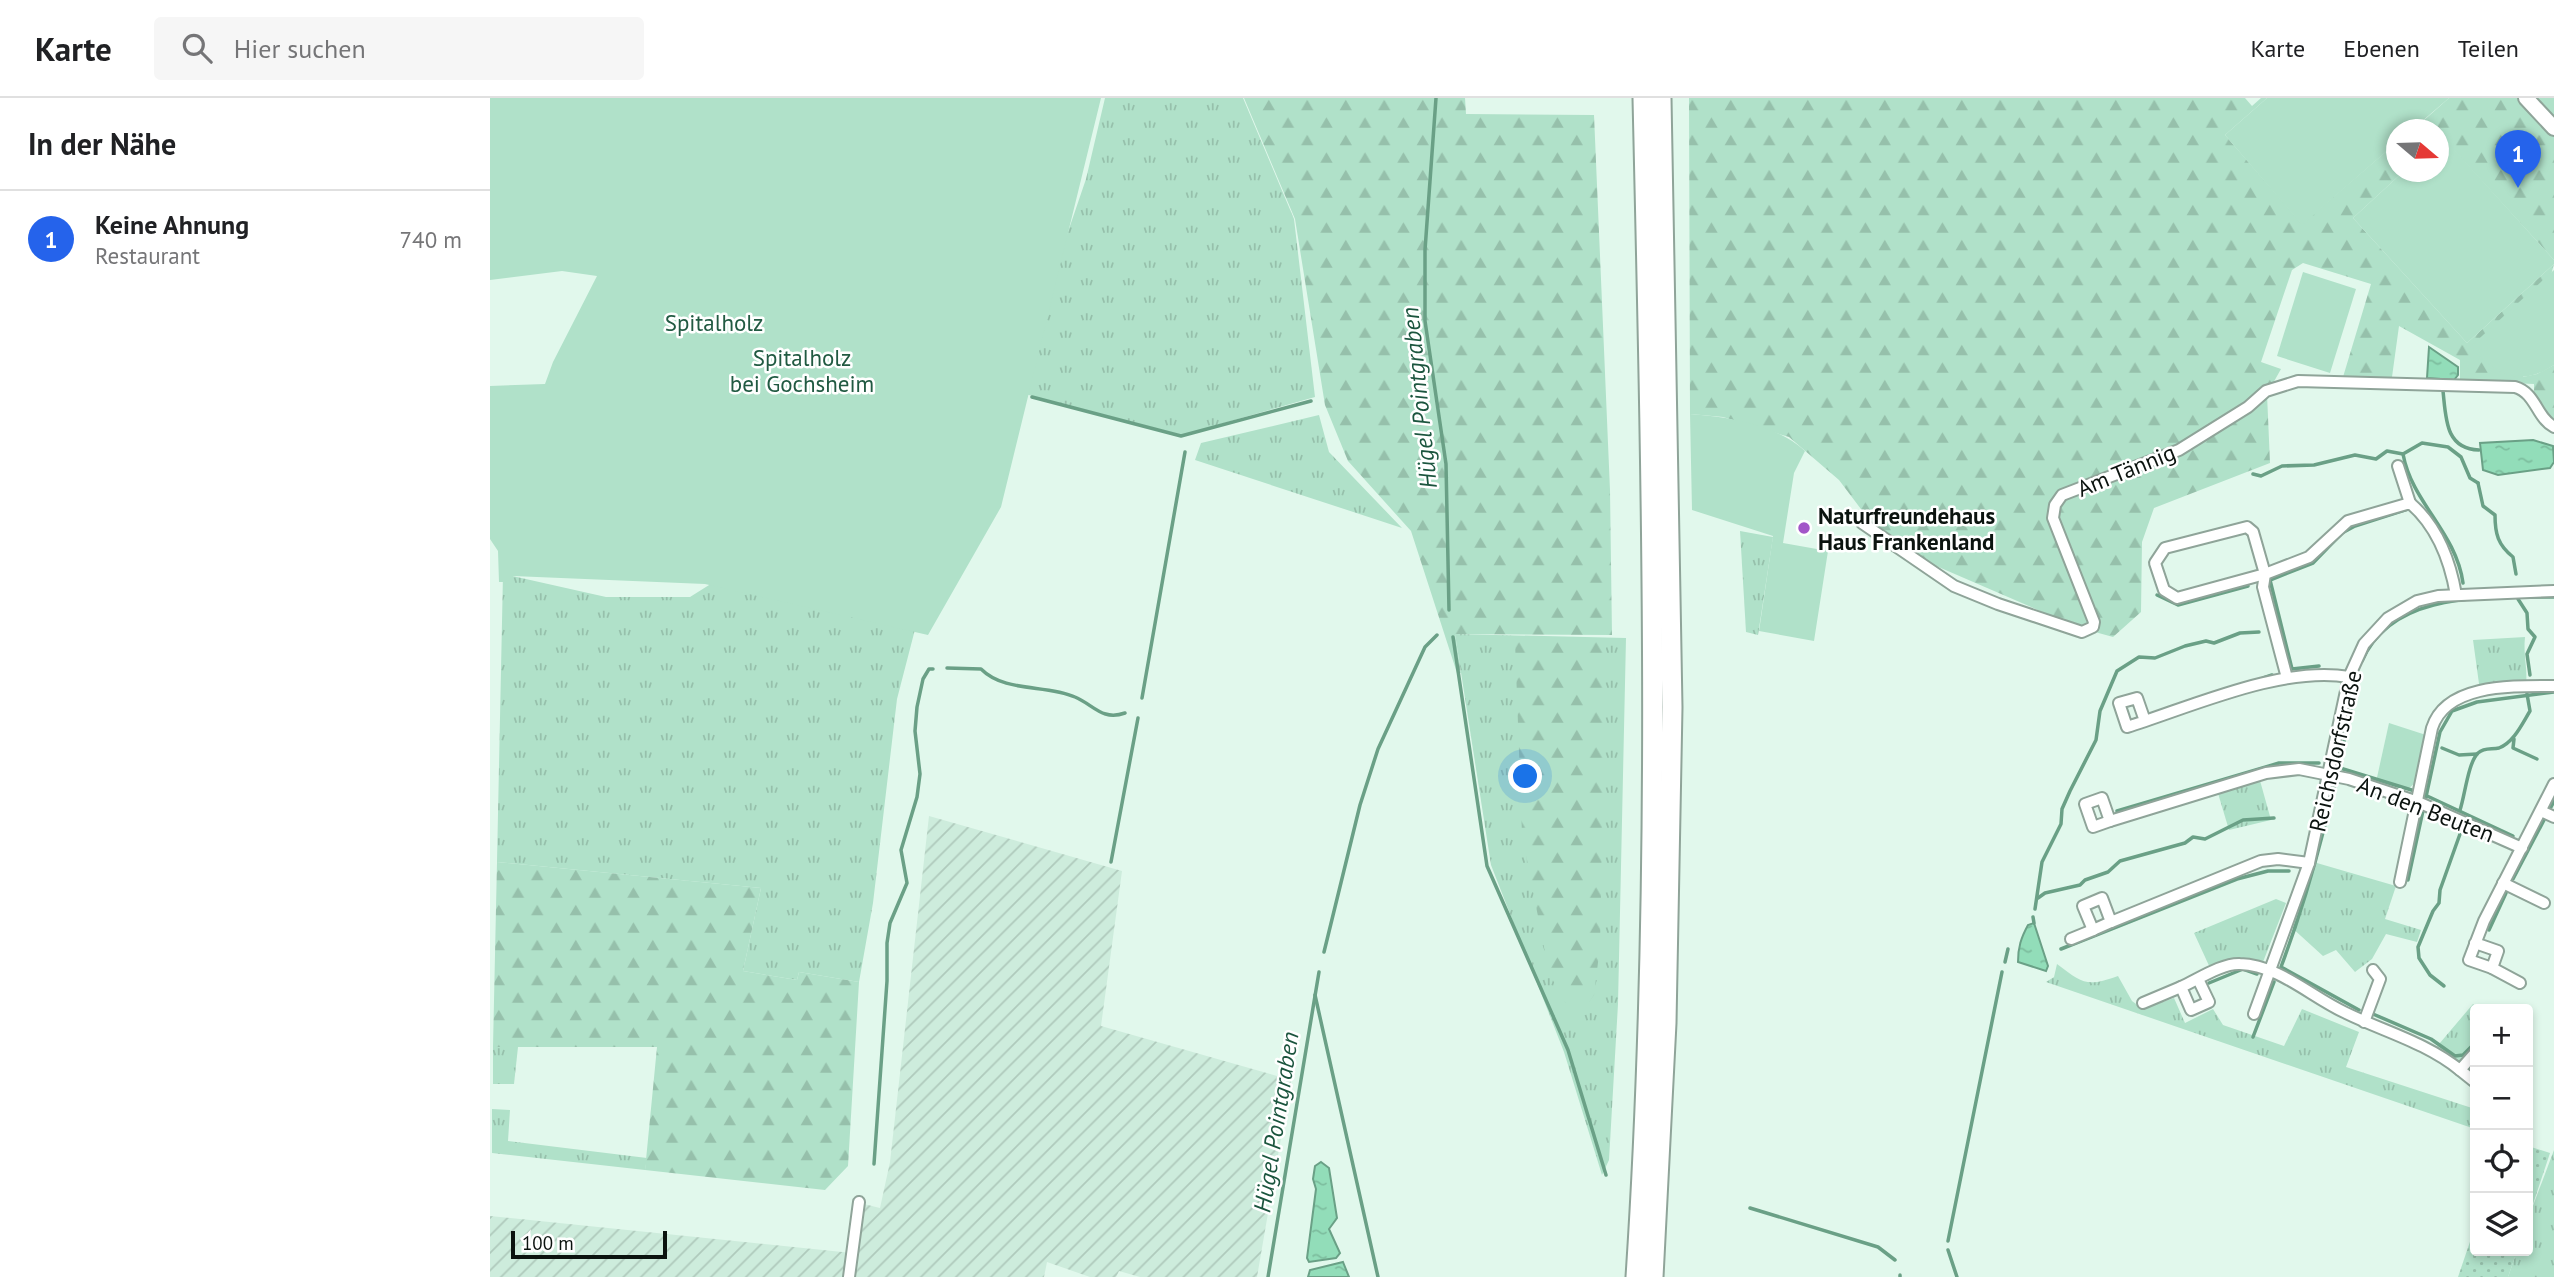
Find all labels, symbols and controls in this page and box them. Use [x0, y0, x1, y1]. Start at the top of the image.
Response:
search box [154, 17, 644, 80]
text: Karte [35, 27, 112, 70]
icon: search [178, 29, 216, 67]
text: Hier suchen [234, 32, 366, 65]
text: Karte [2251, 33, 2305, 64]
text: Ebenen [2343, 33, 2420, 64]
text: Teilen [2458, 33, 2519, 64]
north arrow [2386, 119, 2449, 182]
text: In der Nähe [28, 124, 176, 163]
pin: 1 [2495, 130, 2541, 188]
text: Keine Ahnung [95, 208, 249, 241]
text: 1 [44, 225, 58, 254]
text: 740 m [400, 225, 462, 254]
text: Restaurant [95, 241, 200, 270]
water label: Hügel Pointgraben [1394, 306, 1444, 490]
park label: Spitalholz [665, 308, 763, 337]
park label: Spitalholz bei Gochsheim [730, 343, 874, 398]
street label: Am Tännig [2073, 437, 2179, 503]
place label: Naturfreundehaus Haus Frankenland [1818, 501, 1995, 556]
marker: Naturfreundehaus Haus Frankenland [1796, 520, 1812, 536]
street label: Reichsdorfstraße [2302, 667, 2368, 835]
your location [1508, 759, 1542, 793]
street label: An den Beuten [2353, 770, 2499, 848]
map controls [2470, 1004, 2533, 1256]
button: + [2470, 1004, 2533, 1067]
water label: Hügel Pointgraben [1246, 1029, 1306, 1215]
button: − [2470, 1067, 2533, 1130]
button: locate [2470, 1130, 2533, 1193]
button: layers [2470, 1193, 2533, 1256]
scale bar [511, 1228, 667, 1260]
text: 100 m [522, 1231, 574, 1255]

